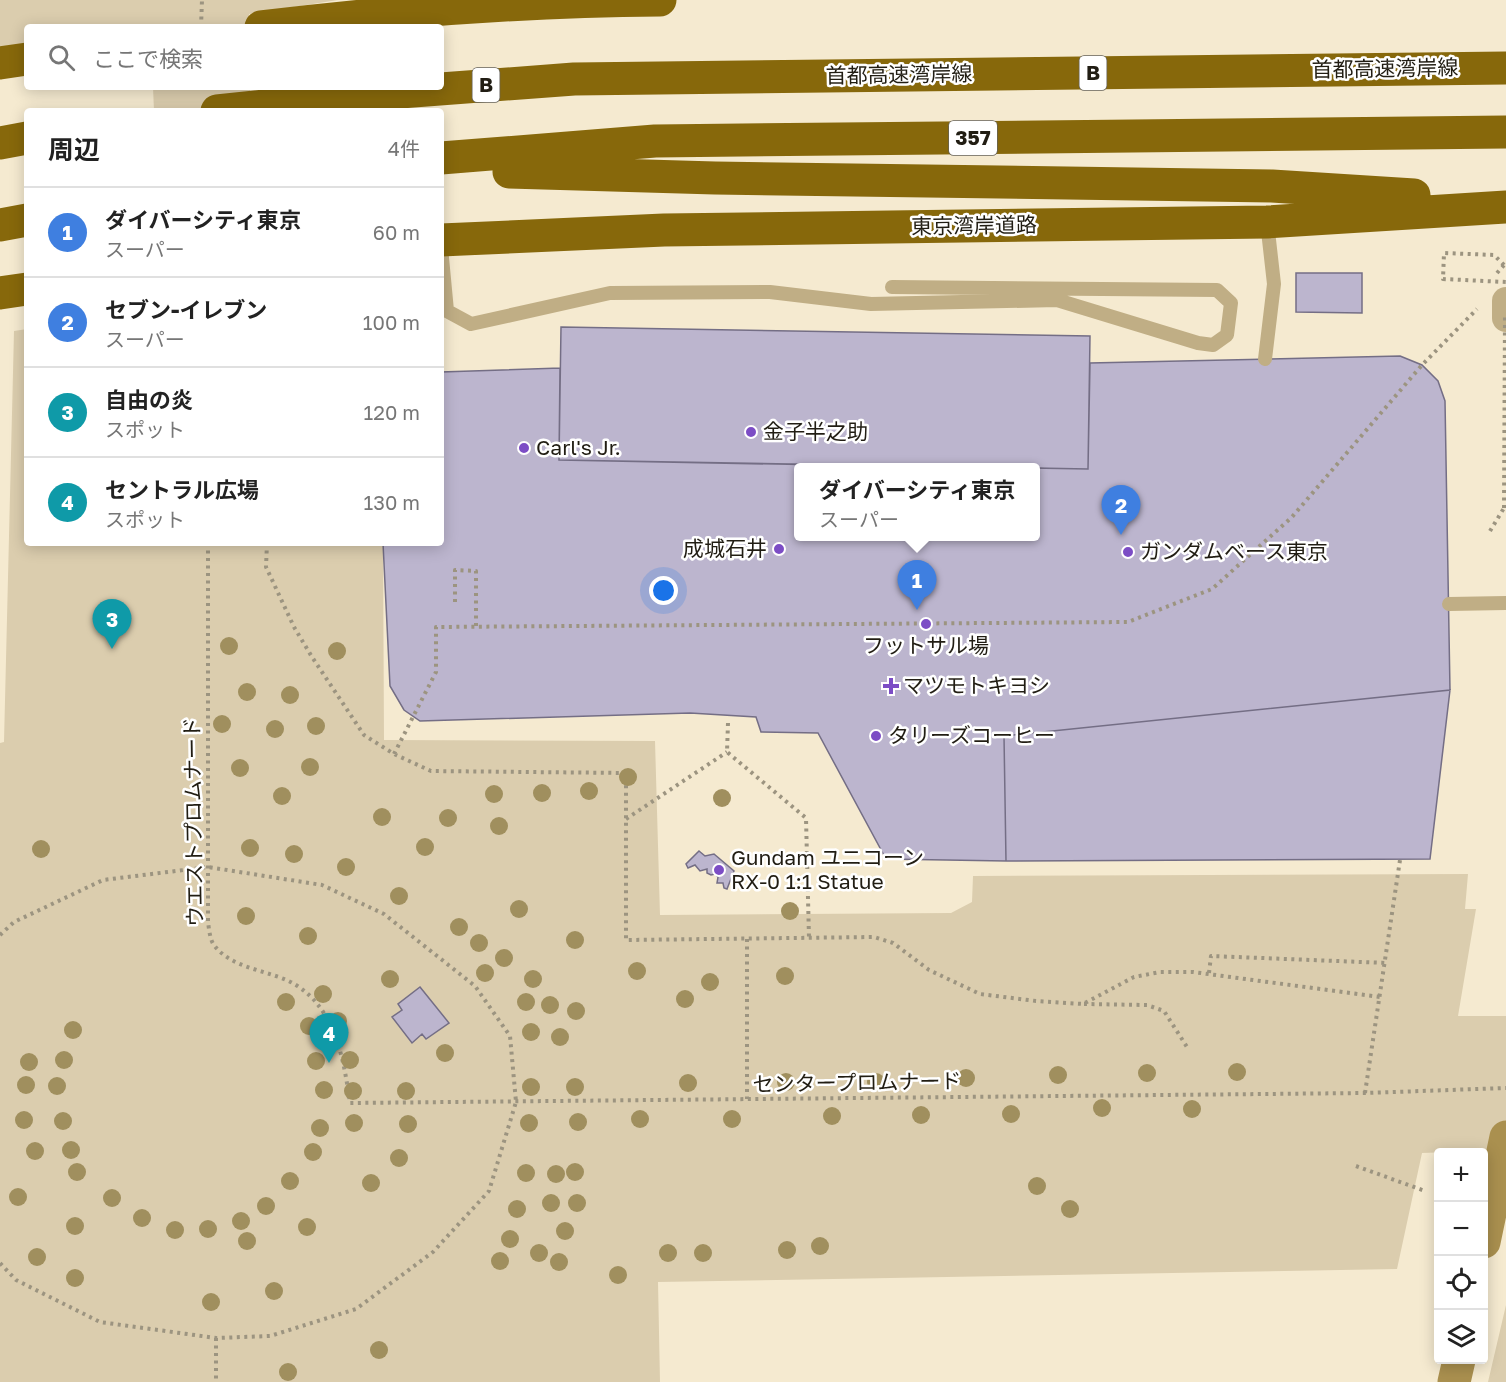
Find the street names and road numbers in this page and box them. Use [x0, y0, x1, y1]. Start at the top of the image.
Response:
street label: 首都高速湾岸線 [1311, 54, 1459, 82]
road number: B [1080, 56, 1106, 90]
street label: 首都高速湾岸線 [825, 60, 973, 88]
road number: B [472, 68, 500, 102]
road number: 357 [949, 121, 997, 155]
street label: 東京湾岸道路 [911, 211, 1037, 239]
street label: ウエストプロムナード [178, 717, 208, 927]
street label: センタープロムナード [752, 1067, 962, 1097]

